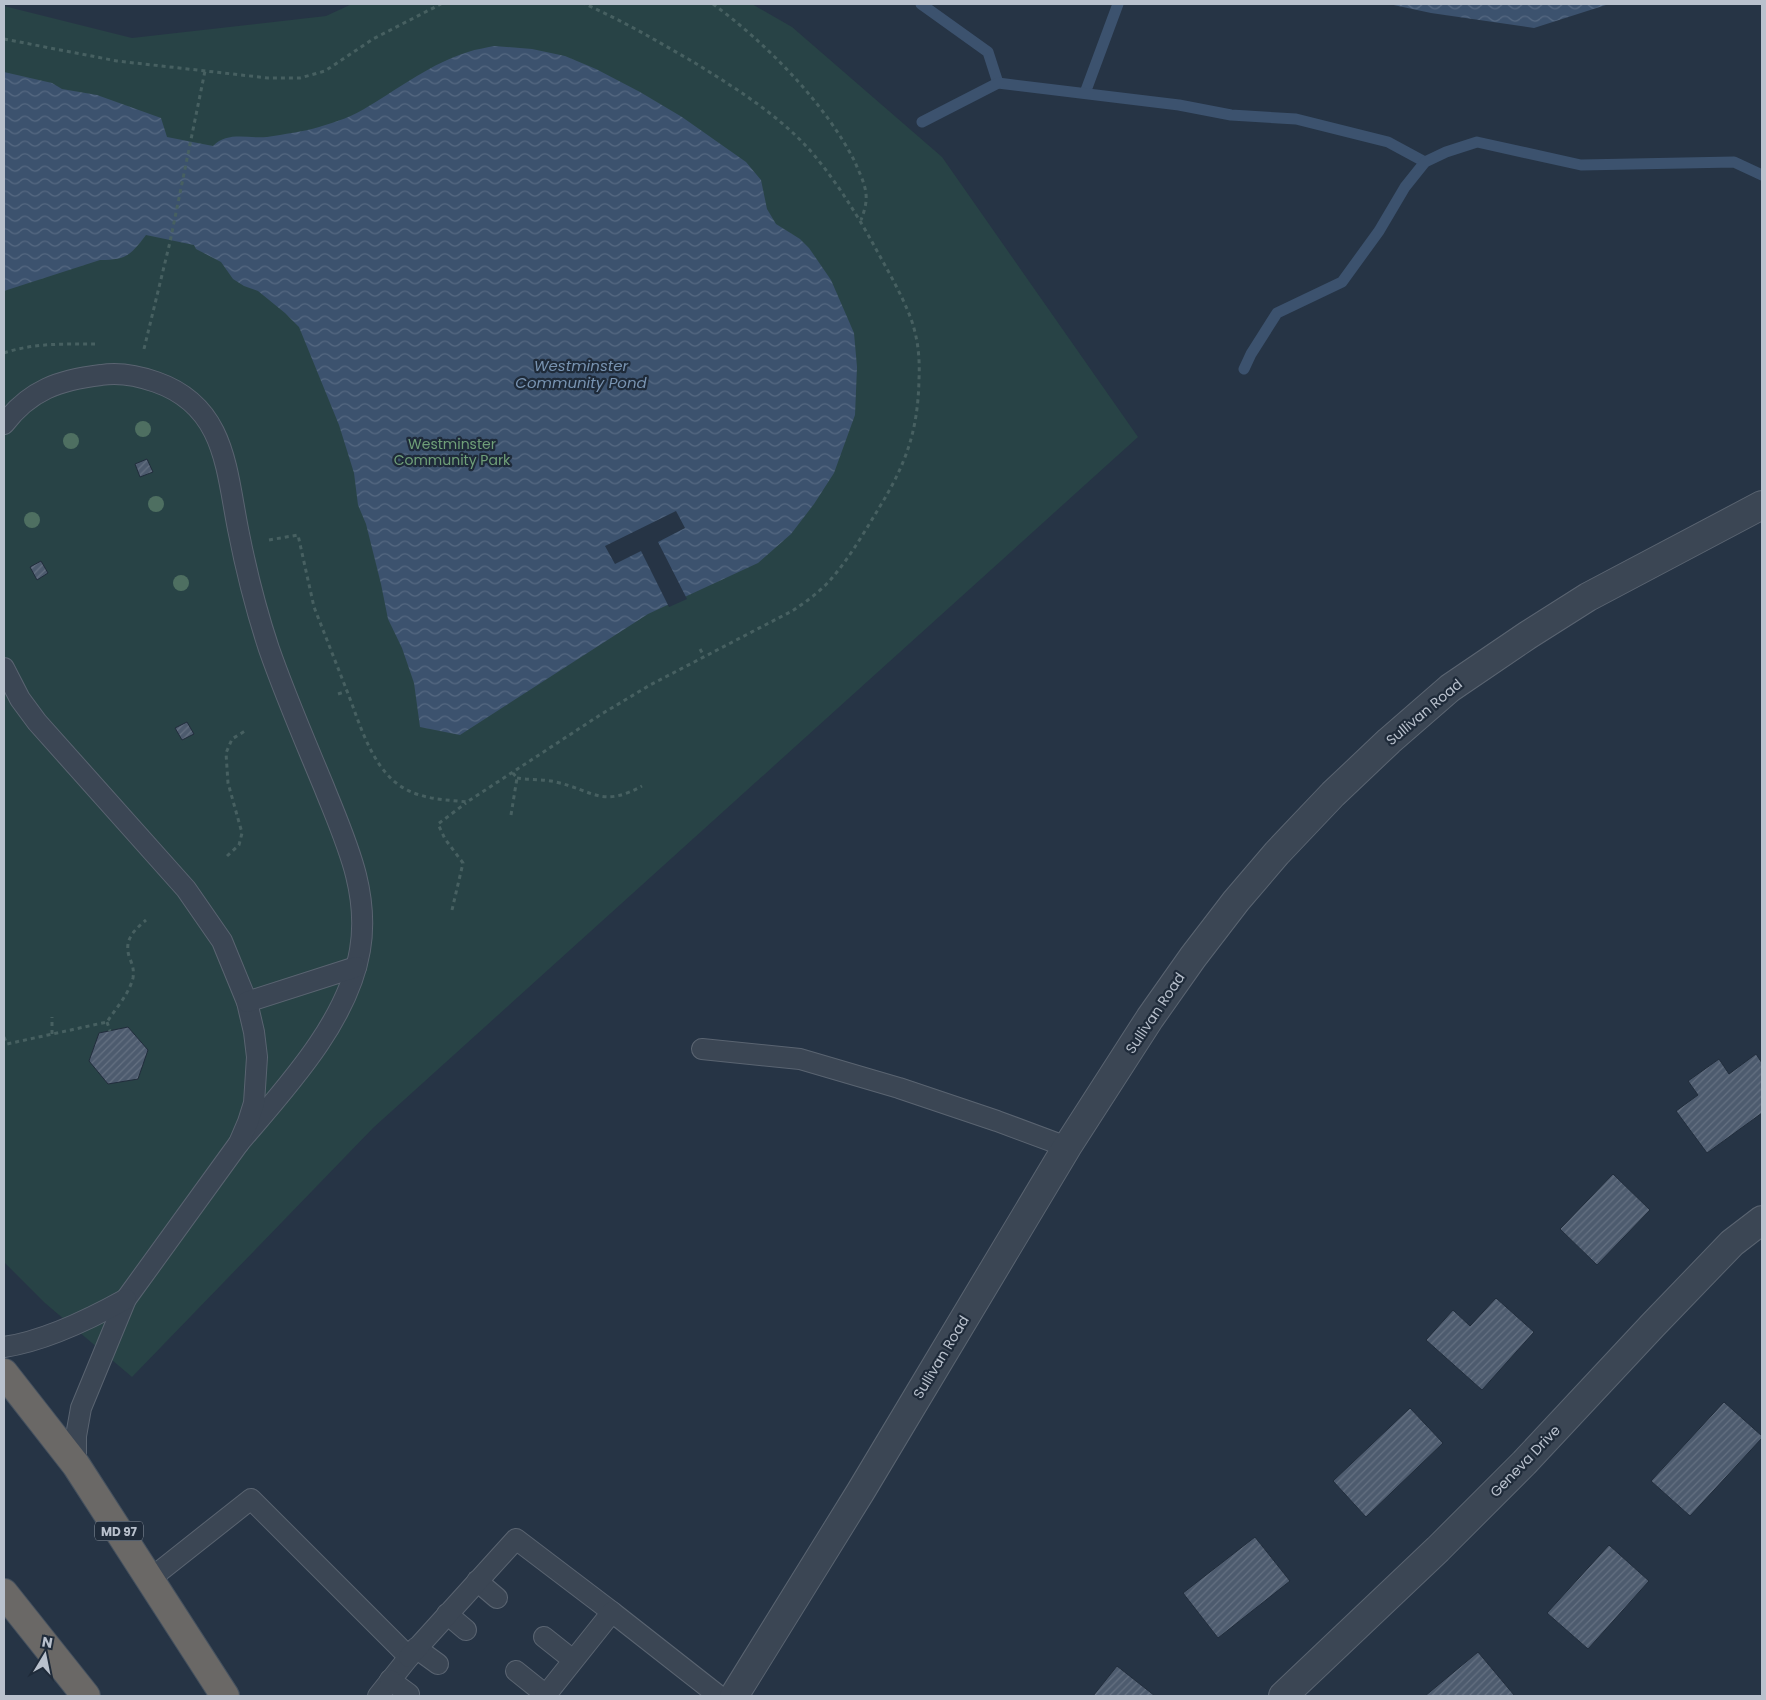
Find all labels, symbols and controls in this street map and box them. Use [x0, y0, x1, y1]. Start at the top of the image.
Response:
water label: Westminster Community Pond [515, 355, 648, 393]
park label: Westminster Community Park [394, 434, 511, 470]
street label: Sullivan Road [1382, 674, 1466, 750]
street label: Sullivan Road [1120, 968, 1190, 1058]
street label: Sullivan Road [908, 1312, 974, 1402]
street label: Geneva Drive [1485, 1420, 1565, 1502]
road number: MD 97 [95, 1522, 143, 1540]
north arrow [20, 1630, 70, 1680]
text: N [40, 1631, 54, 1653]

